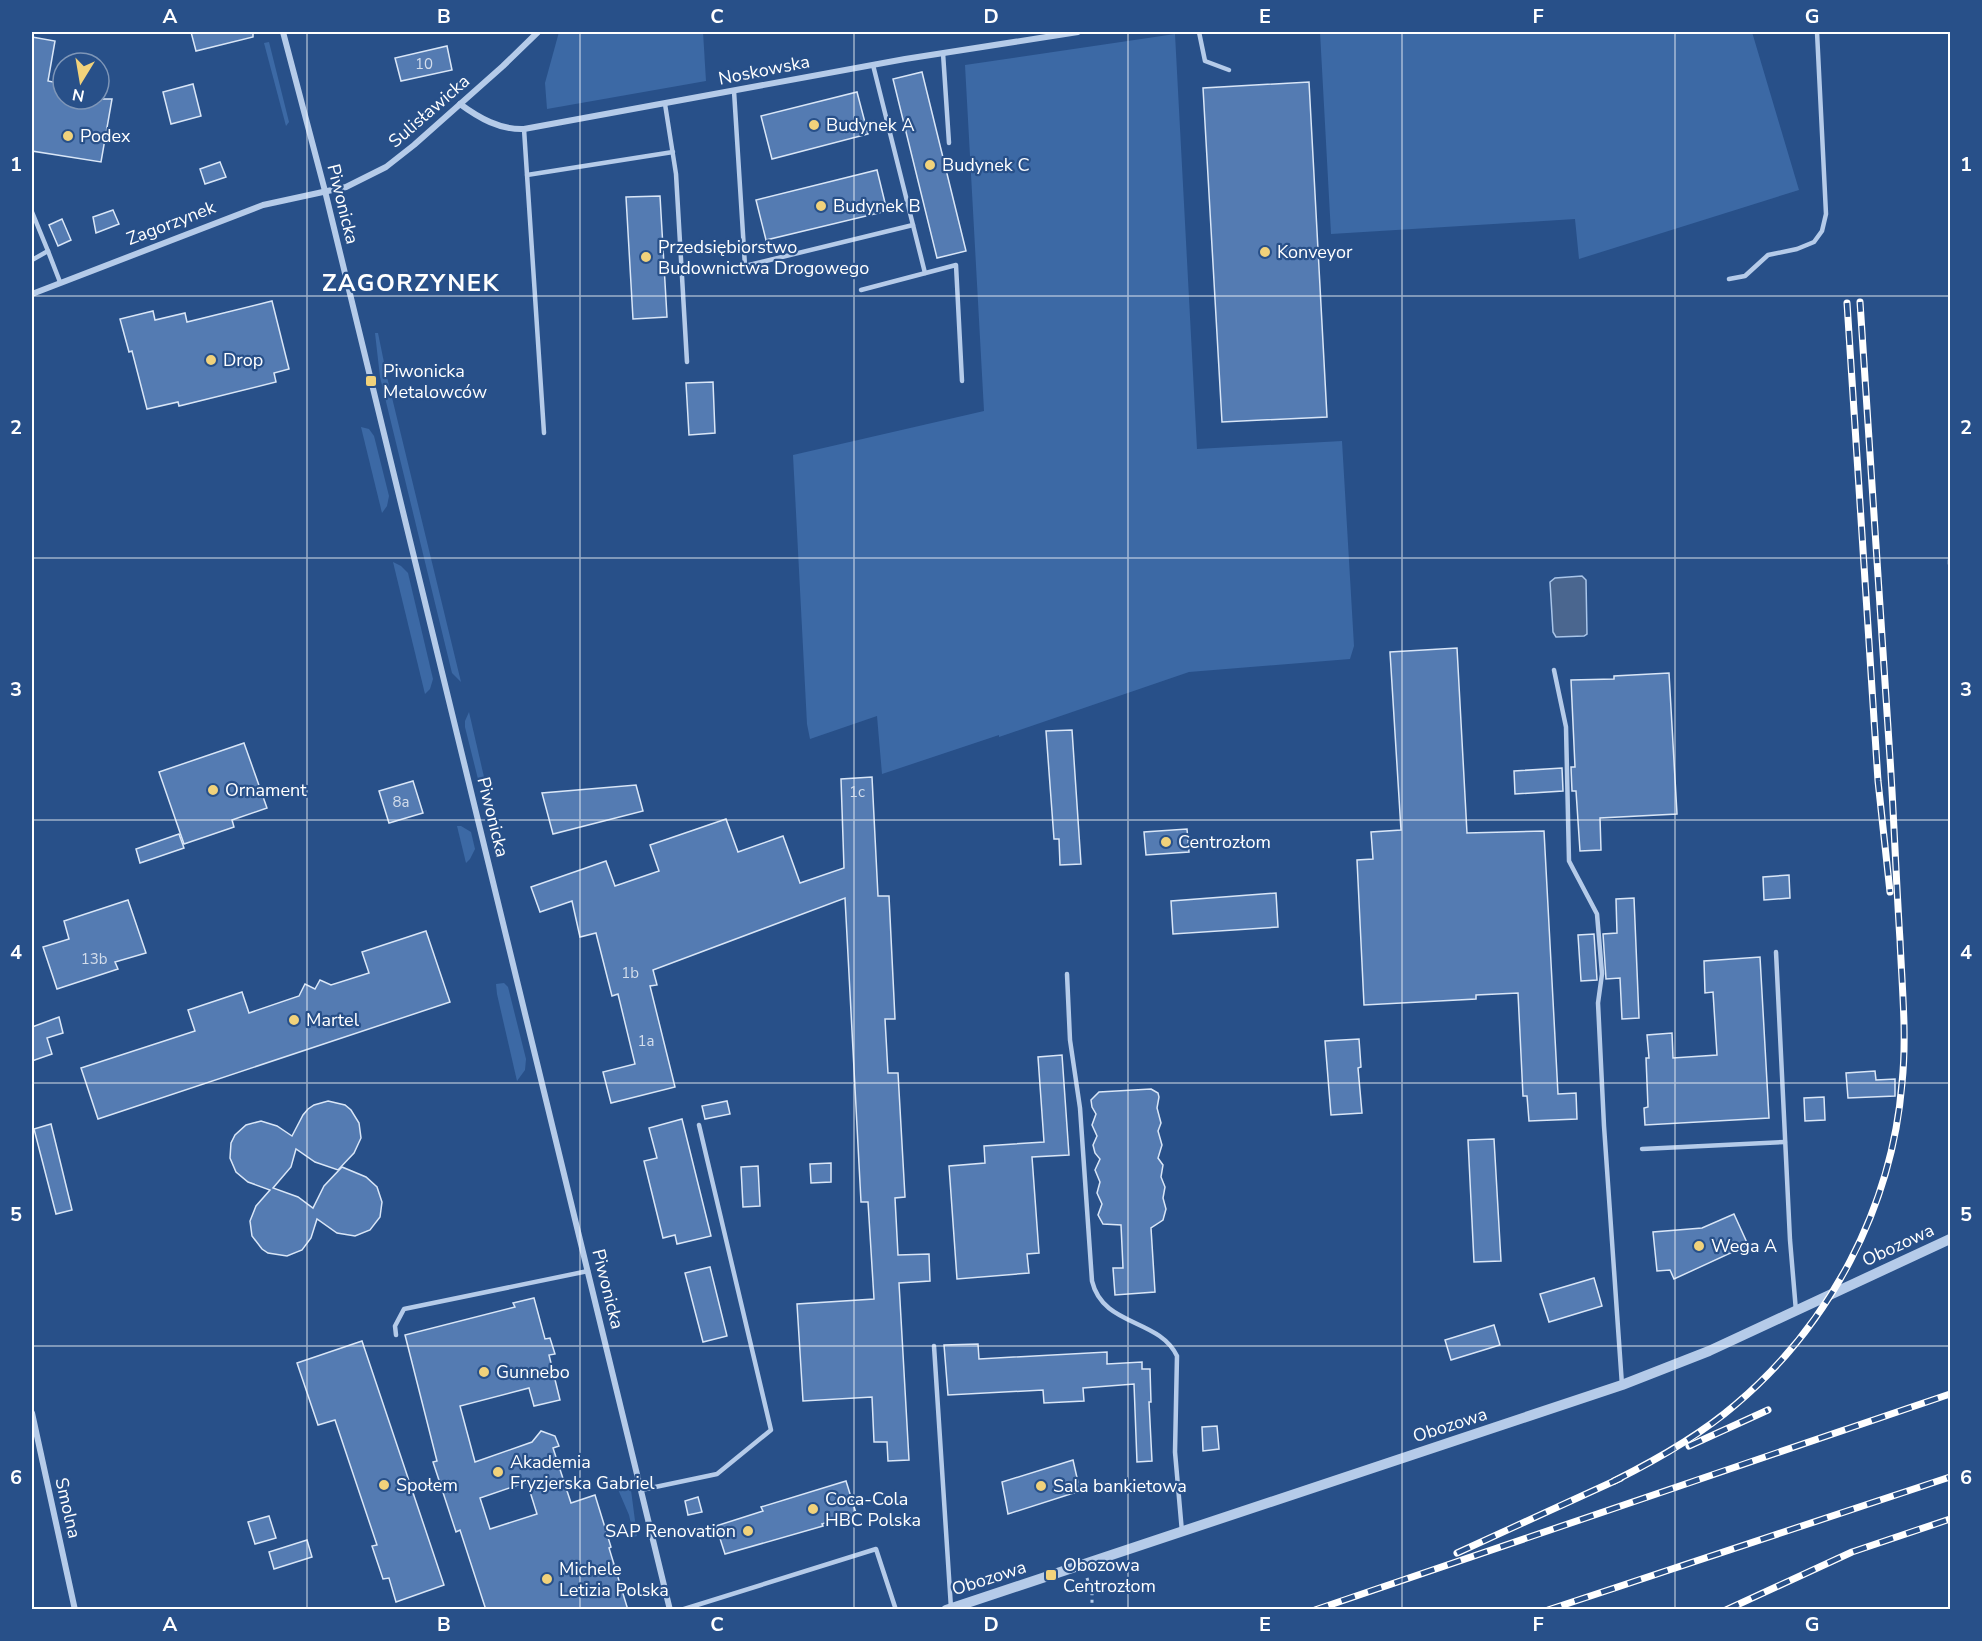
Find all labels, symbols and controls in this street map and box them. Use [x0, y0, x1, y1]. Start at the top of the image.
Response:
text: A [163, 3, 178, 30]
text: B [437, 3, 451, 30]
text: C [710, 3, 724, 30]
text: D [983, 3, 999, 30]
text: E [1259, 3, 1271, 30]
text: F [1532, 3, 1544, 30]
text: G [1805, 3, 1819, 30]
street label: Noskowska [716, 49, 812, 91]
north arrow [51, 51, 111, 111]
house number: 10 [415, 54, 433, 74]
street label: Sulisławicka [383, 69, 475, 153]
text: N [70, 83, 86, 107]
place label: Budynek A [826, 113, 915, 137]
marker: Budynek A [807, 118, 821, 132]
place label: Podex [80, 124, 131, 148]
marker: Podex [61, 129, 75, 143]
text: 1 [10, 151, 22, 178]
text: 1 [1960, 151, 1972, 178]
place label: Budynek C [942, 153, 1030, 177]
marker: Budynek C [923, 158, 937, 172]
street label: Piwonicka [321, 161, 365, 247]
place label: Budynek B [833, 194, 921, 218]
street label: Zagorzynek [123, 195, 220, 251]
marker: Budynek B [814, 199, 828, 213]
place label: Przedsiębiorstwo Budownictwa Drogowego [658, 235, 869, 280]
place label: Konveyor [1277, 240, 1353, 264]
marker: Konveyor [1258, 245, 1272, 259]
marker: Przedsiębiorstwo Budownictwa Drogowego [639, 250, 653, 264]
district label: ZAGORZYNEK [322, 267, 500, 299]
place label: Drop [223, 348, 263, 372]
marker: Drop [204, 353, 218, 367]
place label: Piwonicka Metalowców [383, 359, 487, 404]
marker: Piwonicka Metalowców [364, 374, 378, 388]
text: 2 [10, 414, 22, 441]
text: 2 [1960, 414, 1972, 441]
text: 3 [10, 676, 22, 703]
text: 3 [1960, 676, 1972, 703]
street label: Piwonicka [471, 774, 515, 860]
place label: Ornament [225, 778, 307, 802]
house number: 1c [849, 782, 865, 802]
marker: Ornament [206, 783, 220, 797]
house number: 8a [393, 792, 409, 812]
place label: Centrozłom [1178, 830, 1271, 854]
marker: Centrozłom [1159, 835, 1173, 849]
text: 4 [10, 939, 22, 966]
text: 4 [1960, 939, 1972, 966]
house number: 13b [81, 949, 108, 969]
house number: 1b [621, 963, 639, 983]
place label: Martel [306, 1008, 360, 1032]
marker: Martel [287, 1013, 301, 1027]
house number: 1a [638, 1031, 654, 1051]
text: 5 [10, 1201, 22, 1228]
text: 5 [1960, 1201, 1972, 1228]
street label: Obozowa [1858, 1218, 1938, 1272]
place label: Wega A [1711, 1234, 1777, 1258]
marker: Wega A [1692, 1239, 1706, 1253]
street label: Piwonicka [586, 1246, 630, 1332]
place label: Gunnebo [496, 1360, 570, 1384]
marker: Gunnebo [477, 1365, 491, 1379]
street label: Obozowa [1410, 1402, 1490, 1448]
place label: Akademia Fryzjerska Gabriel [510, 1450, 655, 1495]
text: 6 [10, 1464, 22, 1491]
text: 6 [1960, 1464, 1972, 1491]
marker: Akademia Fryzjerska Gabriel [491, 1465, 505, 1479]
place label: Społem [396, 1473, 458, 1497]
place label: Sala bankietowa [1053, 1474, 1187, 1498]
street label: Smolna [49, 1475, 87, 1541]
marker: Społem [377, 1478, 391, 1492]
marker: Sala bankietowa [1034, 1479, 1048, 1493]
place label: Coca-Cola HBC Polska [825, 1487, 921, 1532]
marker: Coca-Cola HBC Polska [806, 1502, 820, 1516]
place label: SAP Renovation [605, 1519, 736, 1543]
marker: SAP Renovation [741, 1524, 755, 1538]
place label: Obozowa Centrozłom [1063, 1553, 1156, 1598]
street label: Obozowa [949, 1555, 1029, 1601]
place label: Michele Letizia Polska [559, 1557, 669, 1602]
marker: Obozowa Centrozłom [1044, 1568, 1058, 1582]
marker: Michele Letizia Polska [540, 1572, 554, 1586]
text: A [163, 1611, 178, 1638]
text: B [437, 1611, 451, 1638]
text: C [710, 1611, 724, 1638]
text: D [983, 1611, 999, 1638]
text: E [1259, 1611, 1271, 1638]
text: F [1532, 1611, 1544, 1638]
text: G [1805, 1611, 1819, 1638]

